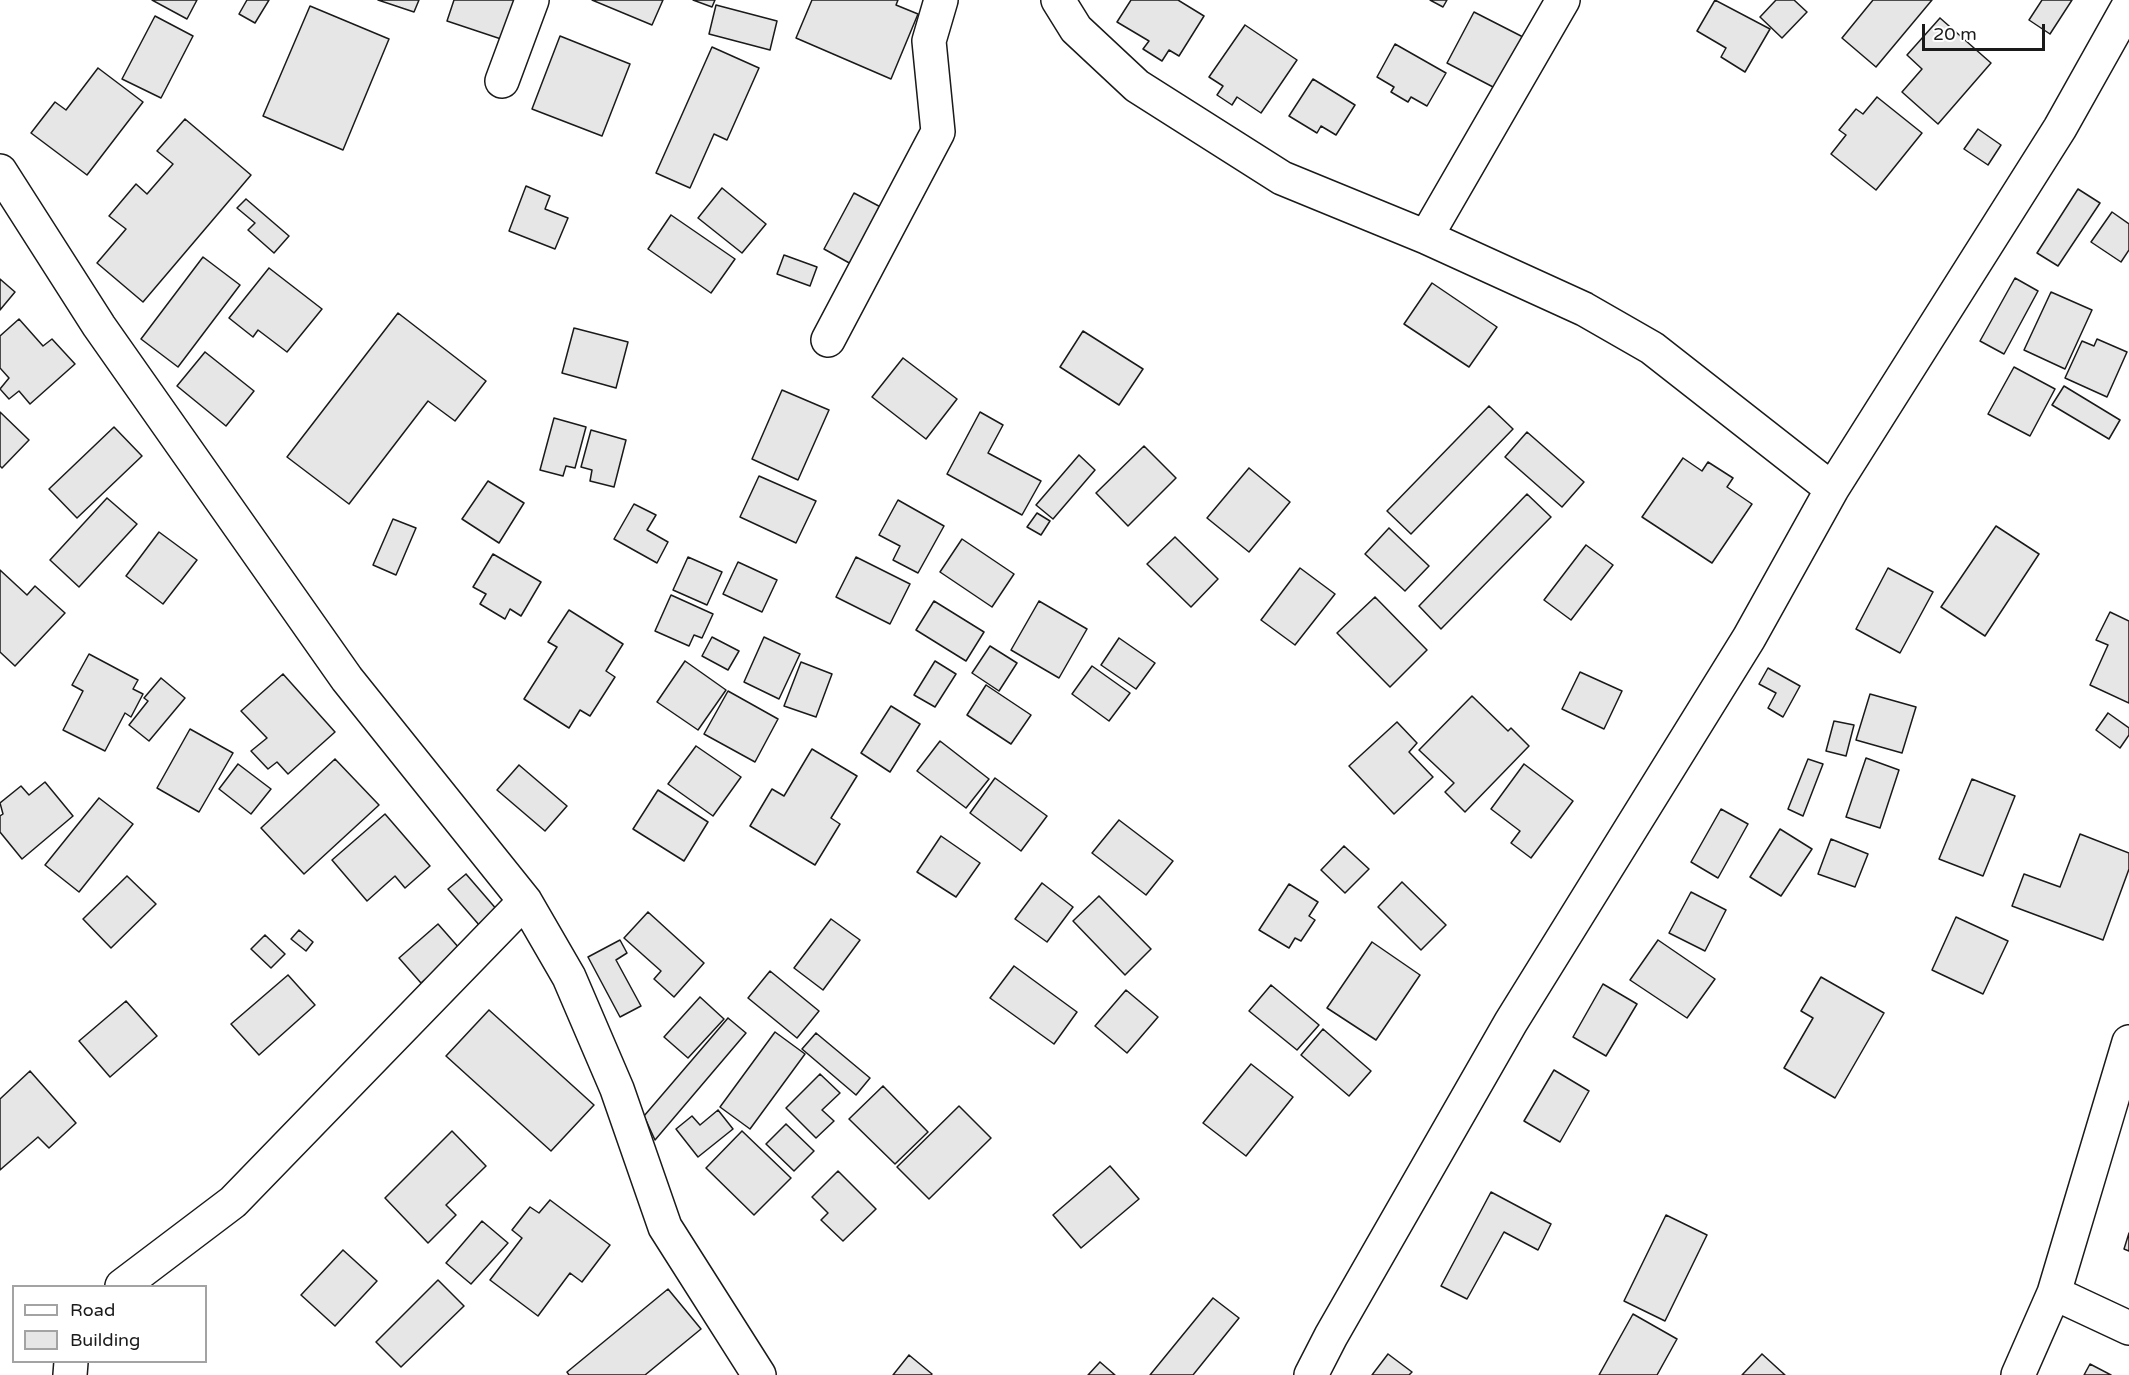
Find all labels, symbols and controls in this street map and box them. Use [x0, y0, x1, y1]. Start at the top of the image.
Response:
scale bar [1925, 12, 2048, 50]
text: 20 m [1933, 23, 1977, 45]
legend [12, 1285, 207, 1363]
text: Road [70, 1299, 115, 1321]
text: Building [70, 1329, 140, 1351]

